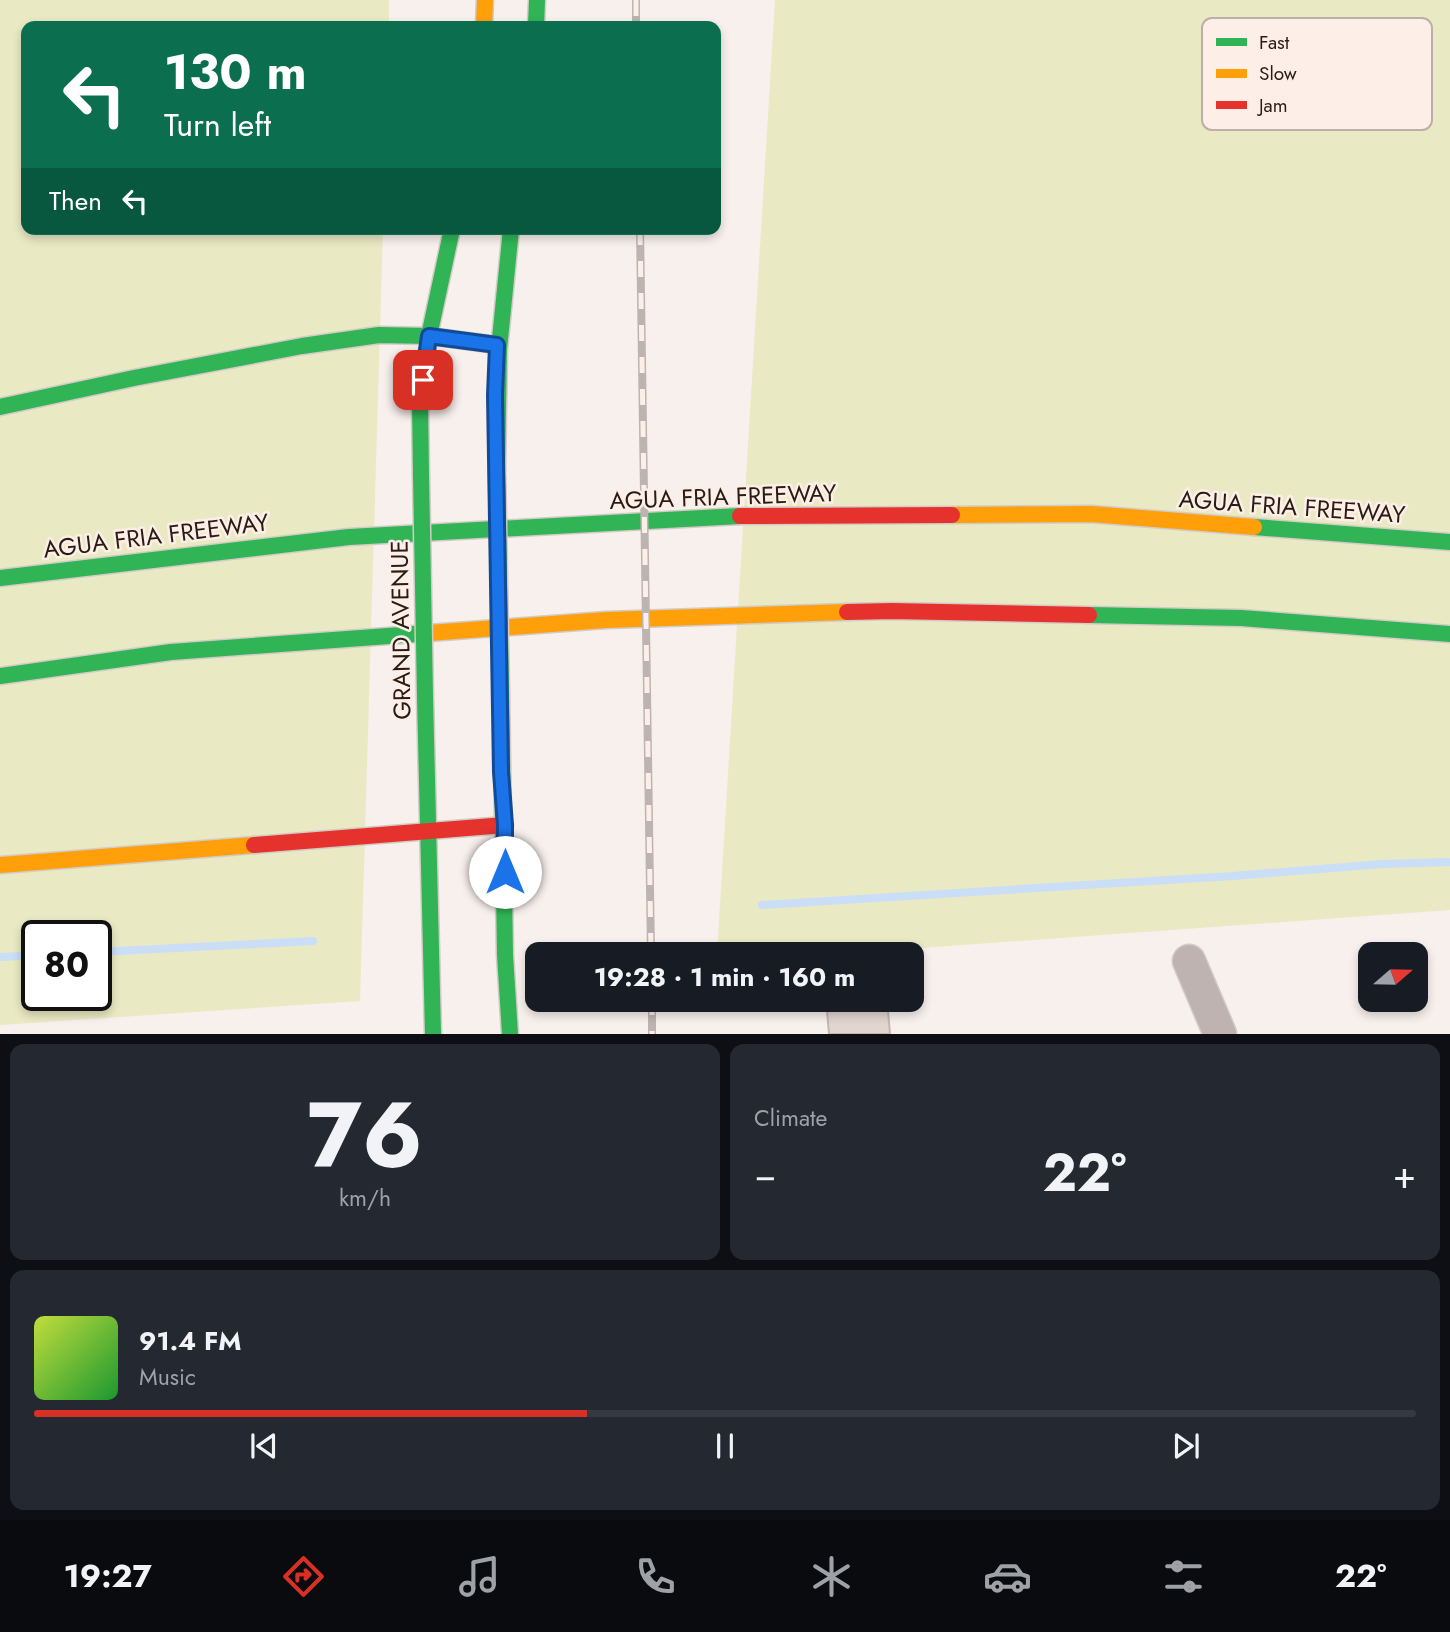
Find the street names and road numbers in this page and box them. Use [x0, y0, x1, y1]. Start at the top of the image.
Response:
street label: AGUA FRIA FREEWAY [609, 475, 838, 518]
street label: AGUA FRIA FREEWAY [1178, 481, 1407, 532]
street label: AGUA FRIA FREEWAY [41, 504, 271, 567]
street label: GRAND AVENUE [381, 540, 420, 720]

